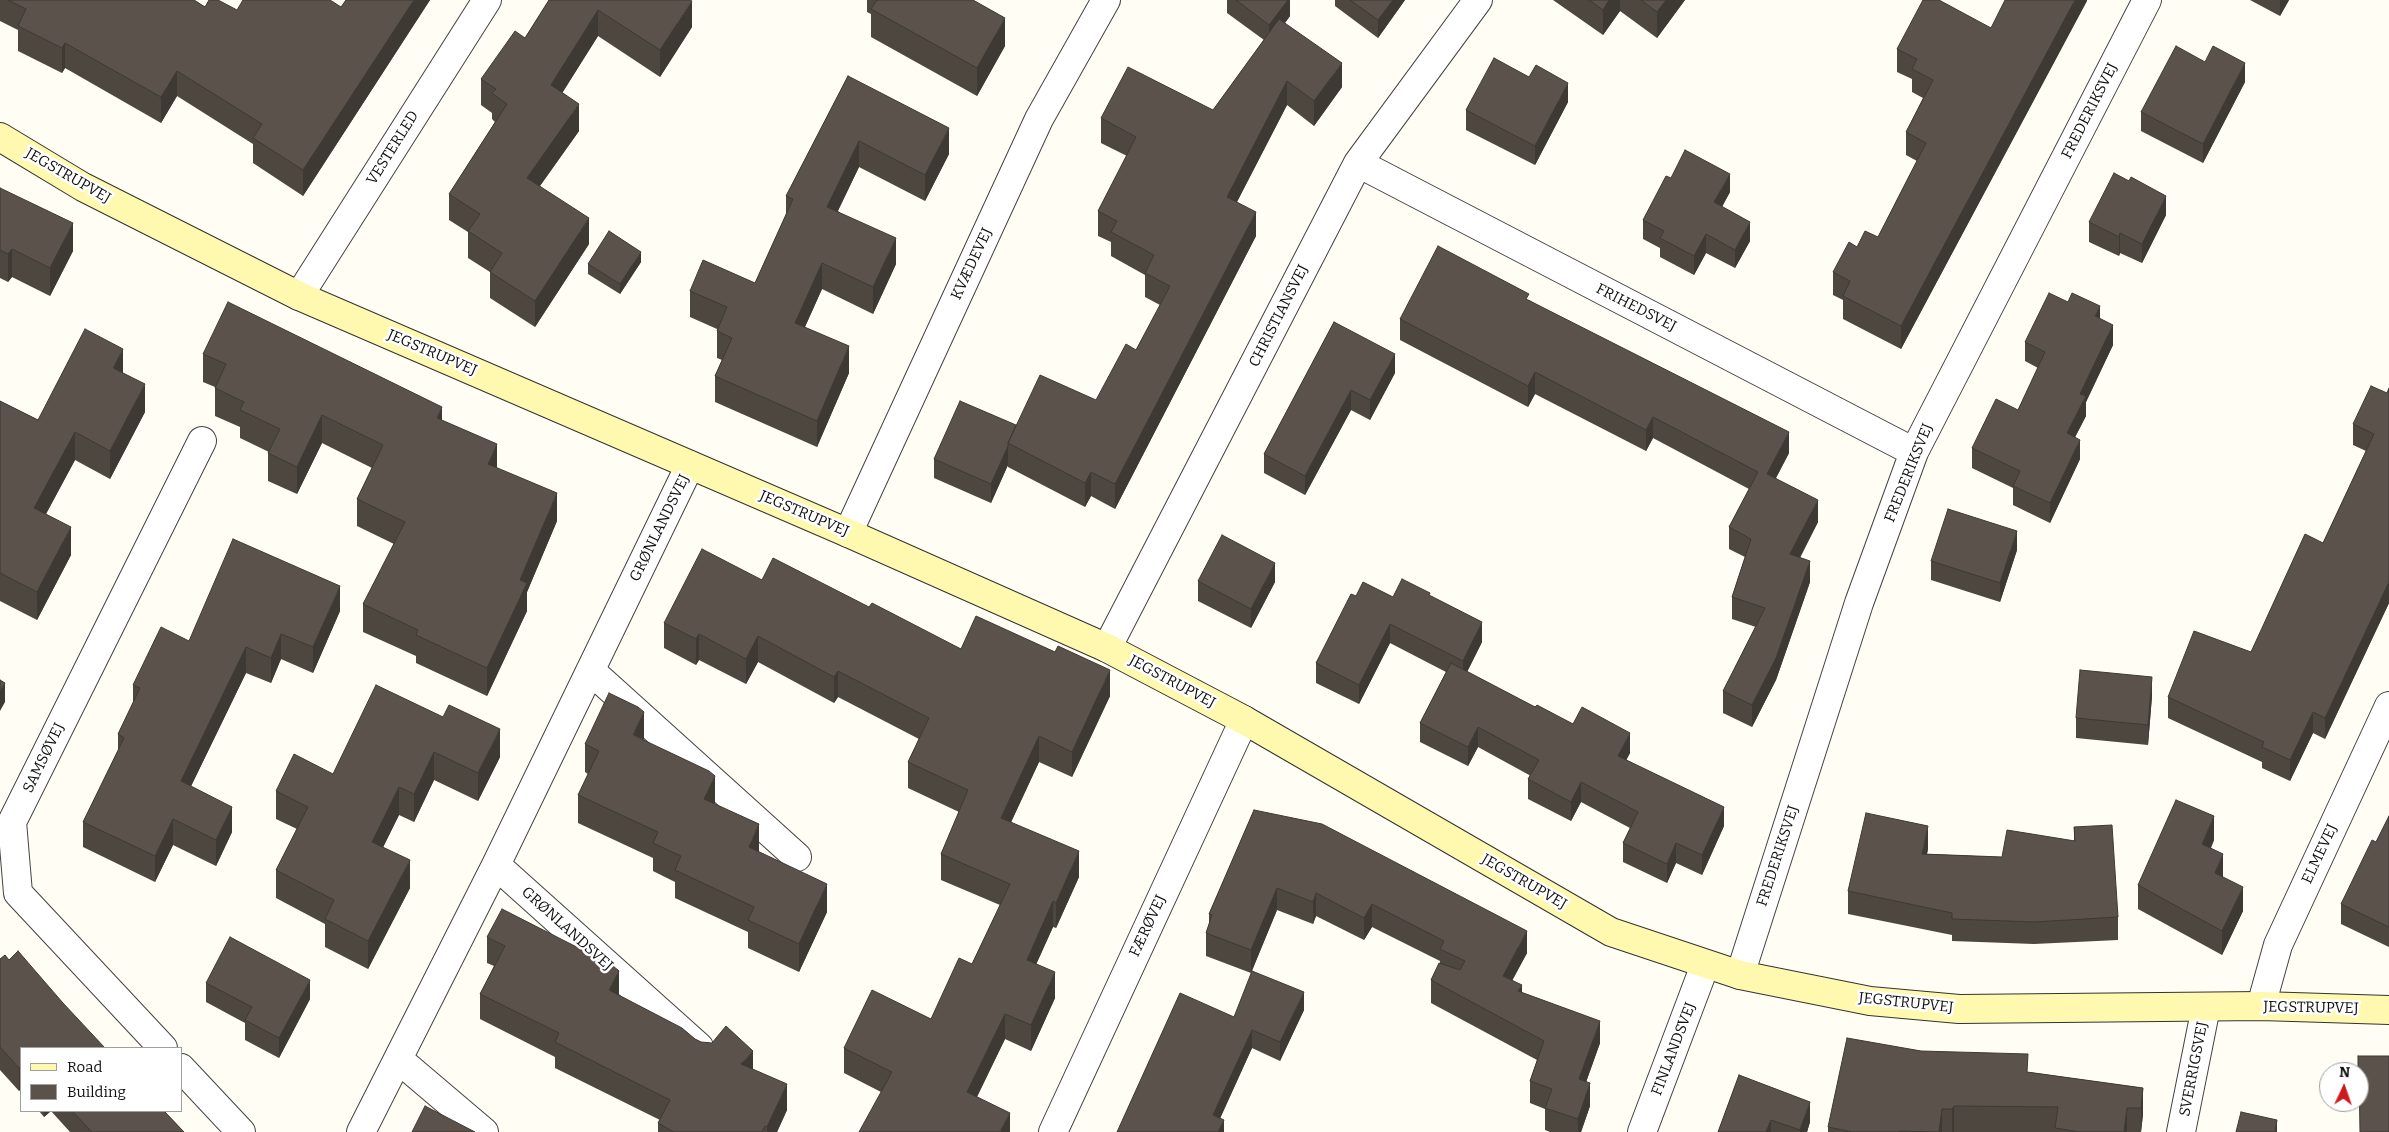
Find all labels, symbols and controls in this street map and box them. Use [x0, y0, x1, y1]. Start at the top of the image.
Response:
street label: FREDERIKSVEJ [2058, 60, 2122, 162]
street label: VESTERLED [363, 108, 423, 188]
street label: JEGSTRUPVEJ [22, 144, 114, 208]
street label: KVÆDEVEJ [947, 225, 997, 303]
street label: CHRISTIANSVEJ [1245, 262, 1313, 370]
street label: FRIHEDSVEJ [1593, 280, 1679, 336]
street label: JEGSTRUPVEJ [385, 326, 479, 380]
street label: FREDERIKSVEJ [1881, 421, 1937, 525]
street label: GRØNLANDSVEJ [626, 471, 694, 585]
street label: JEGSTRUPVEJ [757, 487, 851, 541]
street label: JEGSTRUPVEJ [1126, 652, 1218, 712]
street label: SAMSØVEJ [19, 720, 69, 796]
street label: FREDERIKSVEJ [1753, 803, 1803, 909]
street label: ELMEVEJ [2298, 821, 2342, 887]
street label: JEGSTRUPVEJ [1478, 850, 1570, 914]
street label: GRØNLANDSVEJ [517, 883, 617, 975]
street label: FÆRØVEJ [1126, 892, 1170, 960]
street label: JEGSTRUPVEJ [1858, 989, 1954, 1017]
street label: JEGSTRUPVEJ [2263, 998, 2359, 1018]
street label: FINLANDSVEJ [1648, 1000, 1700, 1098]
street label: SVERRIGSVEJ [2176, 1020, 2212, 1118]
legend [20, 1047, 182, 1112]
text: Road [67, 1058, 102, 1076]
north arrow [2319, 1062, 2369, 1112]
text: N [2339, 1064, 2351, 1081]
text: Building [67, 1083, 126, 1101]

